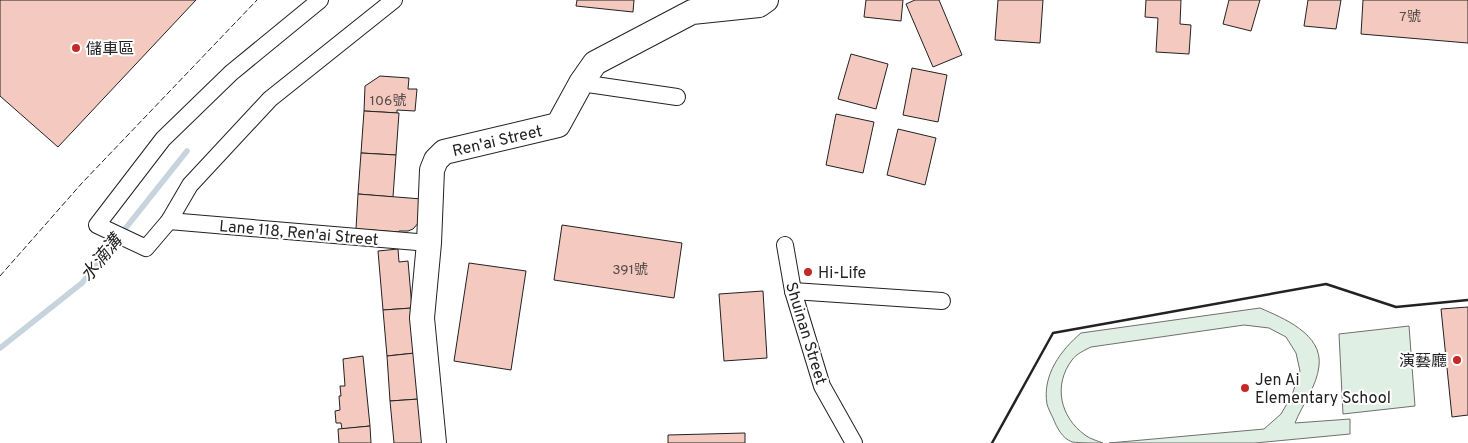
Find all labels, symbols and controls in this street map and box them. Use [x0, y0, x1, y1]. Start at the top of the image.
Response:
house number: 7號 [1399, 9, 1421, 26]
place label: 儲車區 [86, 40, 134, 60]
marker: 儲車區 [70, 42, 82, 54]
house number: 106號 [370, 93, 406, 110]
street label: Ren'ai Street [451, 122, 544, 162]
street label: Lane 118, Ren'ai Street [218, 217, 379, 251]
water label: 水湳溝 [76, 228, 130, 287]
house number: 391號 [612, 262, 648, 279]
place label: Hi-Life [818, 264, 866, 284]
marker: Hi-Life [802, 266, 814, 278]
street label: Shuinan Street [780, 280, 830, 387]
place label: 演藝廳 [1399, 352, 1447, 372]
marker: 演藝廳 [1451, 354, 1463, 366]
place label: Jen Ai Elementary School [1255, 371, 1391, 409]
marker: Jen Ai Elementary School [1239, 382, 1251, 394]

